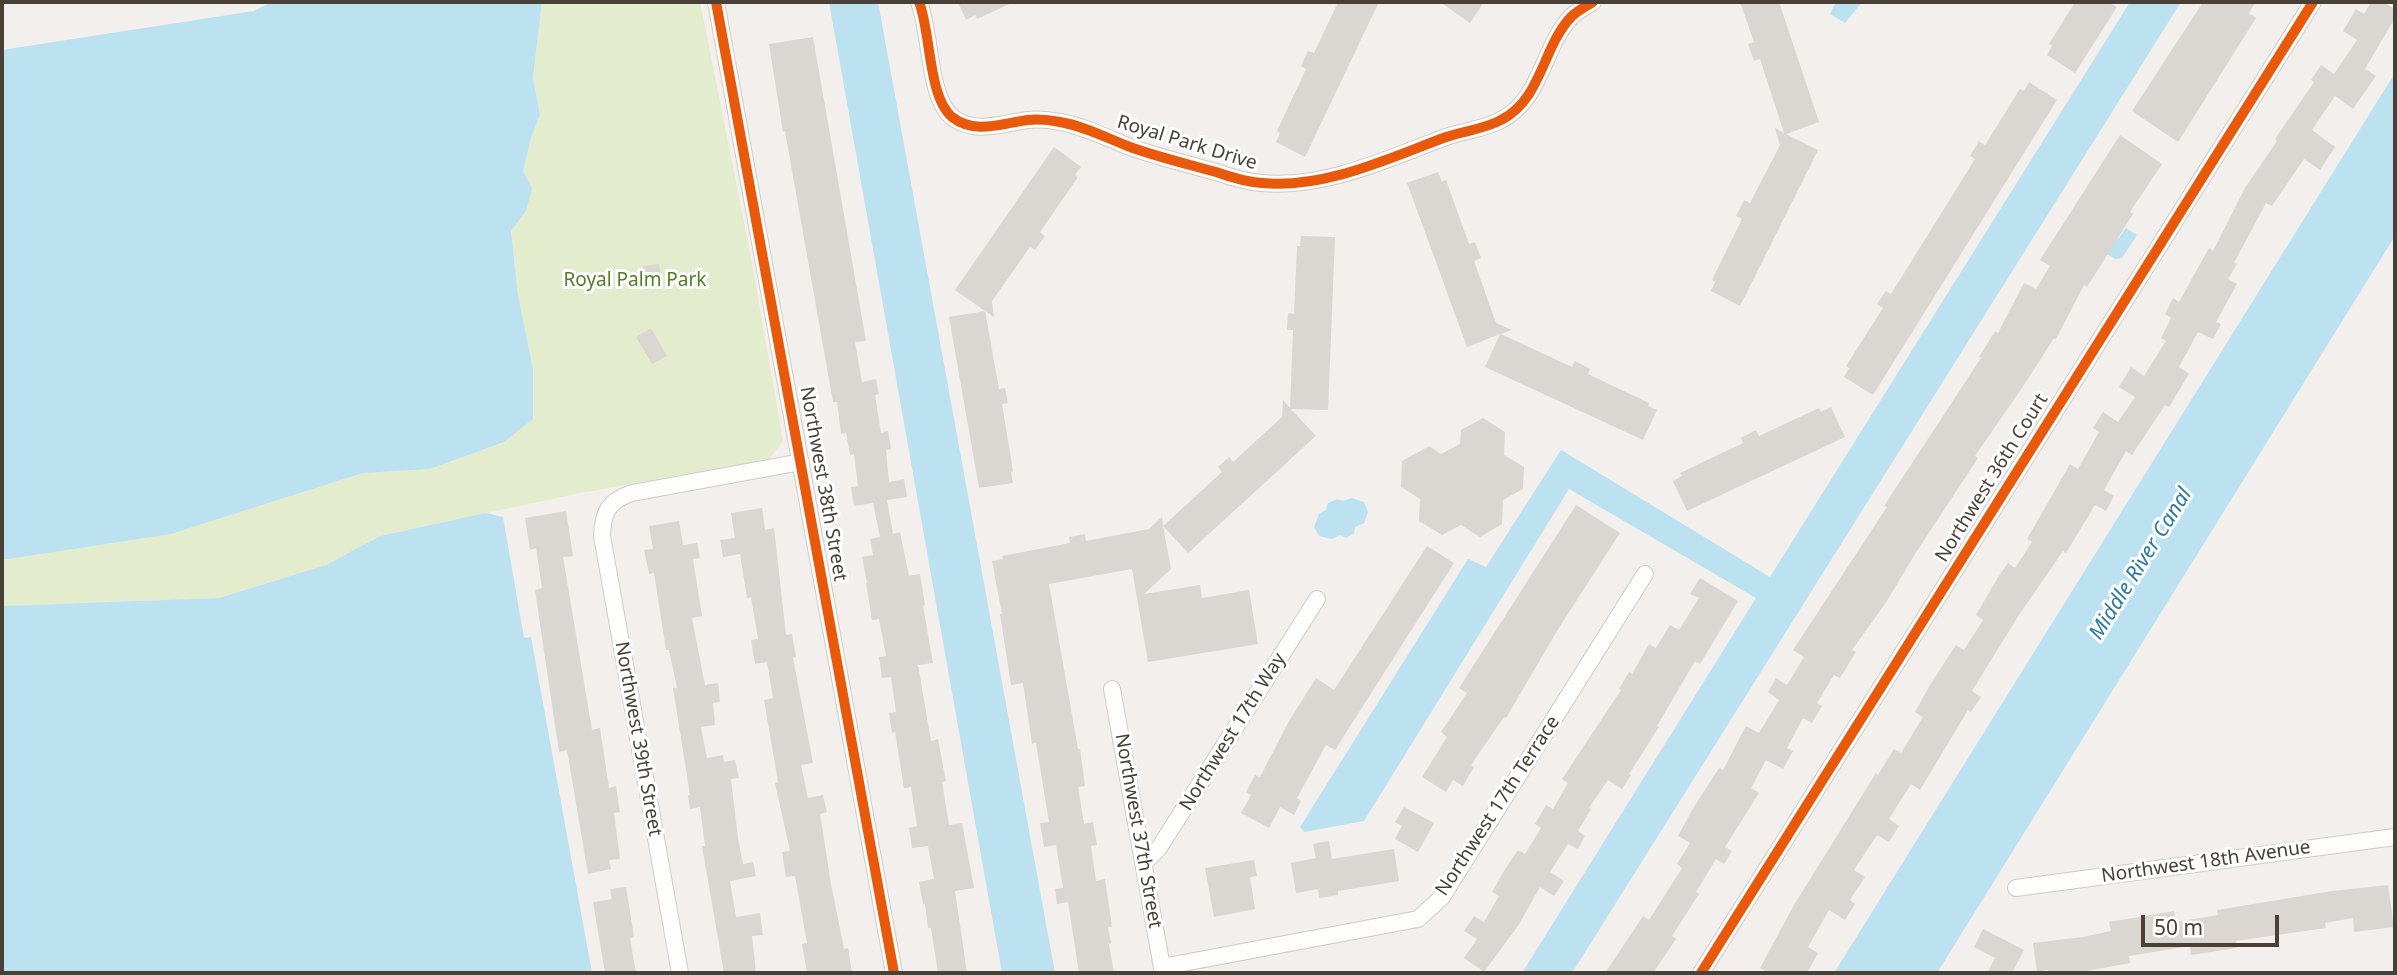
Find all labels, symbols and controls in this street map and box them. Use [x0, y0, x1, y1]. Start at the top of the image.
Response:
street label: Royal Park Drive [1114, 111, 1260, 175]
park label: Royal Palm Park [563, 270, 707, 292]
street label: Northwest 38th Street [795, 385, 851, 583]
street label: Northwest 36th Court [1931, 390, 2053, 566]
water label: Middle River Canal [2084, 484, 2198, 644]
street label: Northwest 39th Street [610, 640, 666, 838]
street label: Northwest 17th Way [1175, 649, 1291, 815]
street label: Northwest 17th Terrace [1431, 712, 1565, 900]
street label: Northwest 37th Street [1110, 732, 1166, 930]
street label: Northwest 18th Avenue [2100, 836, 2312, 888]
scale bar [2145, 902, 2283, 946]
text: 50 m [2154, 913, 2203, 941]

